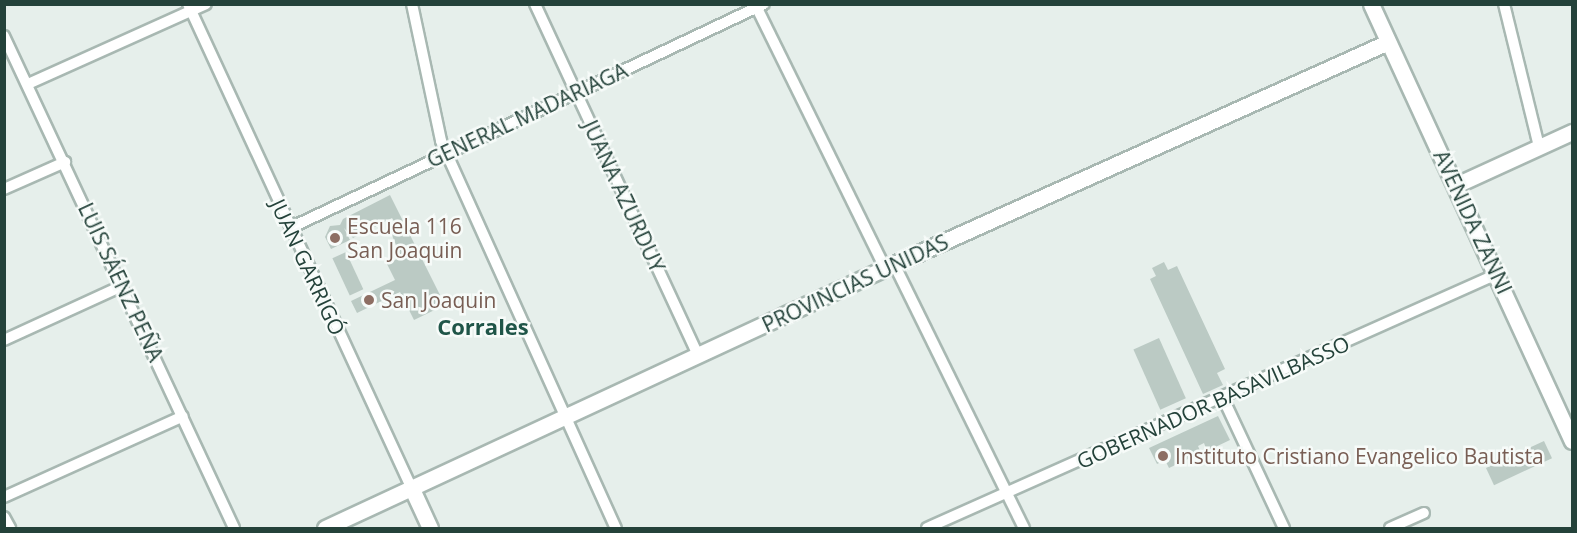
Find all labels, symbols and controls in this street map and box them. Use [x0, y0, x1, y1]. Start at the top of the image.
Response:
street label: GENERAL MADARIAGA [423, 57, 631, 173]
street label: JUANA AZURDUY [578, 116, 670, 276]
street label: AVENIDA ZANNI [1429, 146, 1517, 298]
street label: JUAN GARRIGÓ [265, 195, 351, 339]
street label: LUIS SÁENZ PEÑA [73, 199, 169, 365]
place label: Escuela 116 San Joaquin [347, 213, 462, 263]
street label: PROVINCIAS UNIDAS [758, 229, 952, 337]
marker: Escuela 116 San Joaquin [328, 231, 342, 245]
place label: San Joaquin [381, 287, 496, 313]
marker: San Joaquin [362, 293, 376, 307]
district label: Corrales [437, 314, 529, 340]
street label: GOBERNADOR BASAVILBASSO [1073, 330, 1353, 474]
place label: Instituto Cristiano Evangelico Bautista [1175, 443, 1544, 469]
marker: Instituto Cristiano Evangelico Bautista [1156, 449, 1170, 463]

